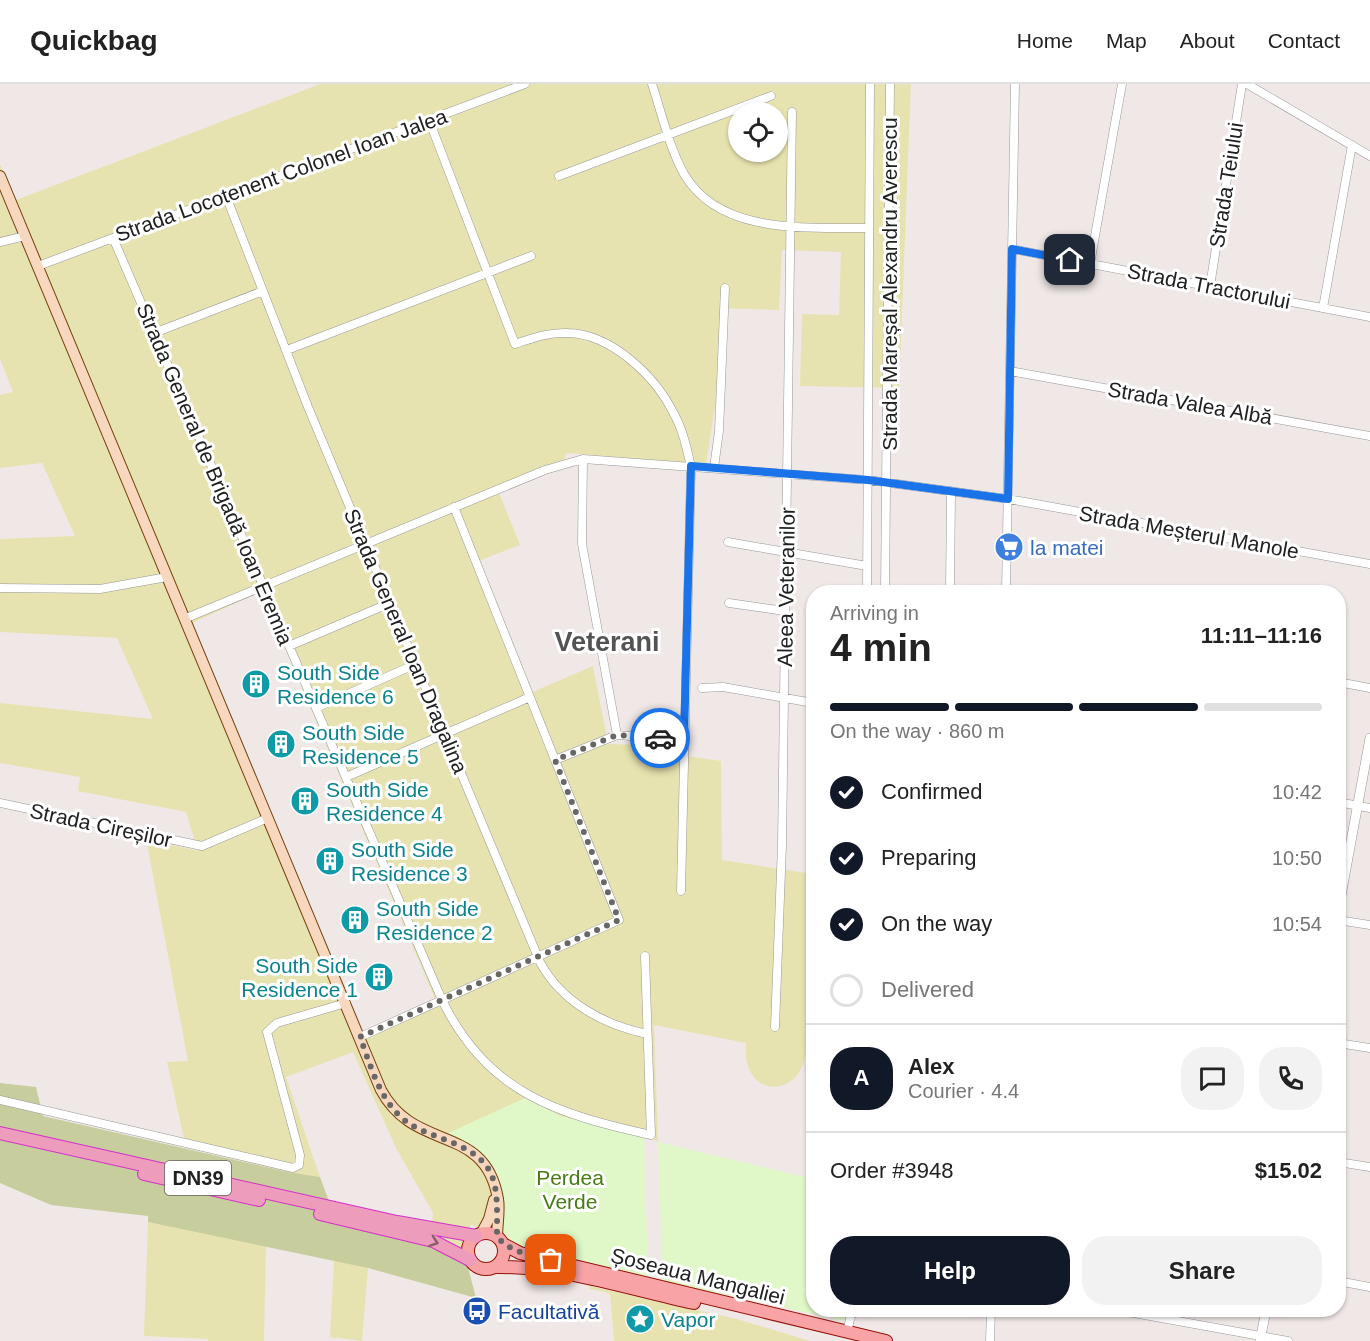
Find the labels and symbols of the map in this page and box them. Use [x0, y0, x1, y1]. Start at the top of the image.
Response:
street label: Strada Locotenent Colonel Ioan Jalea [112, 104, 450, 246]
street label: Strada Mareșal Alexandru Averescu [878, 117, 901, 451]
street label: Strada Teiului [1205, 121, 1247, 249]
pin [1044, 234, 1095, 285]
street label: Strada Tractorului [1125, 259, 1293, 313]
street label: Strada General de Brigadă Ioan Eremia [132, 300, 298, 649]
street label: Strada Valea Albă [1106, 377, 1274, 429]
street label: Strada Meșterul Manole [1077, 501, 1301, 563]
street label: Strada General Ioan Dragalina [340, 505, 472, 777]
street label: Aleea Veteranilor [773, 507, 799, 667]
supermarket icon: la matei [993, 531, 1025, 563]
place label: la matei [1030, 536, 1104, 559]
district label: Veterani [554, 627, 660, 657]
place label: South Side Residence 6 [277, 661, 394, 708]
building icon: South Side Residence 6 [240, 668, 272, 700]
courier [630, 708, 690, 768]
place label: South Side Residence 5 [302, 721, 419, 768]
building icon: South Side Residence 5 [265, 728, 297, 760]
place label: South Side Residence 4 [326, 778, 443, 825]
building icon: South Side Residence 4 [289, 785, 321, 817]
street label: Strada Cireșilor [28, 799, 174, 851]
place label: South Side Residence 3 [351, 838, 468, 885]
building icon: South Side Residence 3 [314, 845, 346, 877]
place label: South Side Residence 2 [376, 897, 493, 944]
building icon: South Side Residence 2 [339, 904, 371, 936]
place label: South Side Residence 1 [241, 954, 358, 1001]
building icon: South Side Residence 1 [363, 961, 395, 993]
road number: DN39 [165, 1161, 231, 1195]
park label: Perdea Verde [536, 1166, 604, 1213]
pin [525, 1234, 576, 1285]
one-way arrow [428, 1235, 438, 1248]
street label: Șoseaua Mangaliei [609, 1243, 787, 1309]
bus stop icon: Facultativă [461, 1295, 493, 1327]
place label: Facultativă [498, 1300, 600, 1323]
place icon: Vapor [624, 1303, 656, 1335]
place label: Vapor [661, 1308, 715, 1331]

